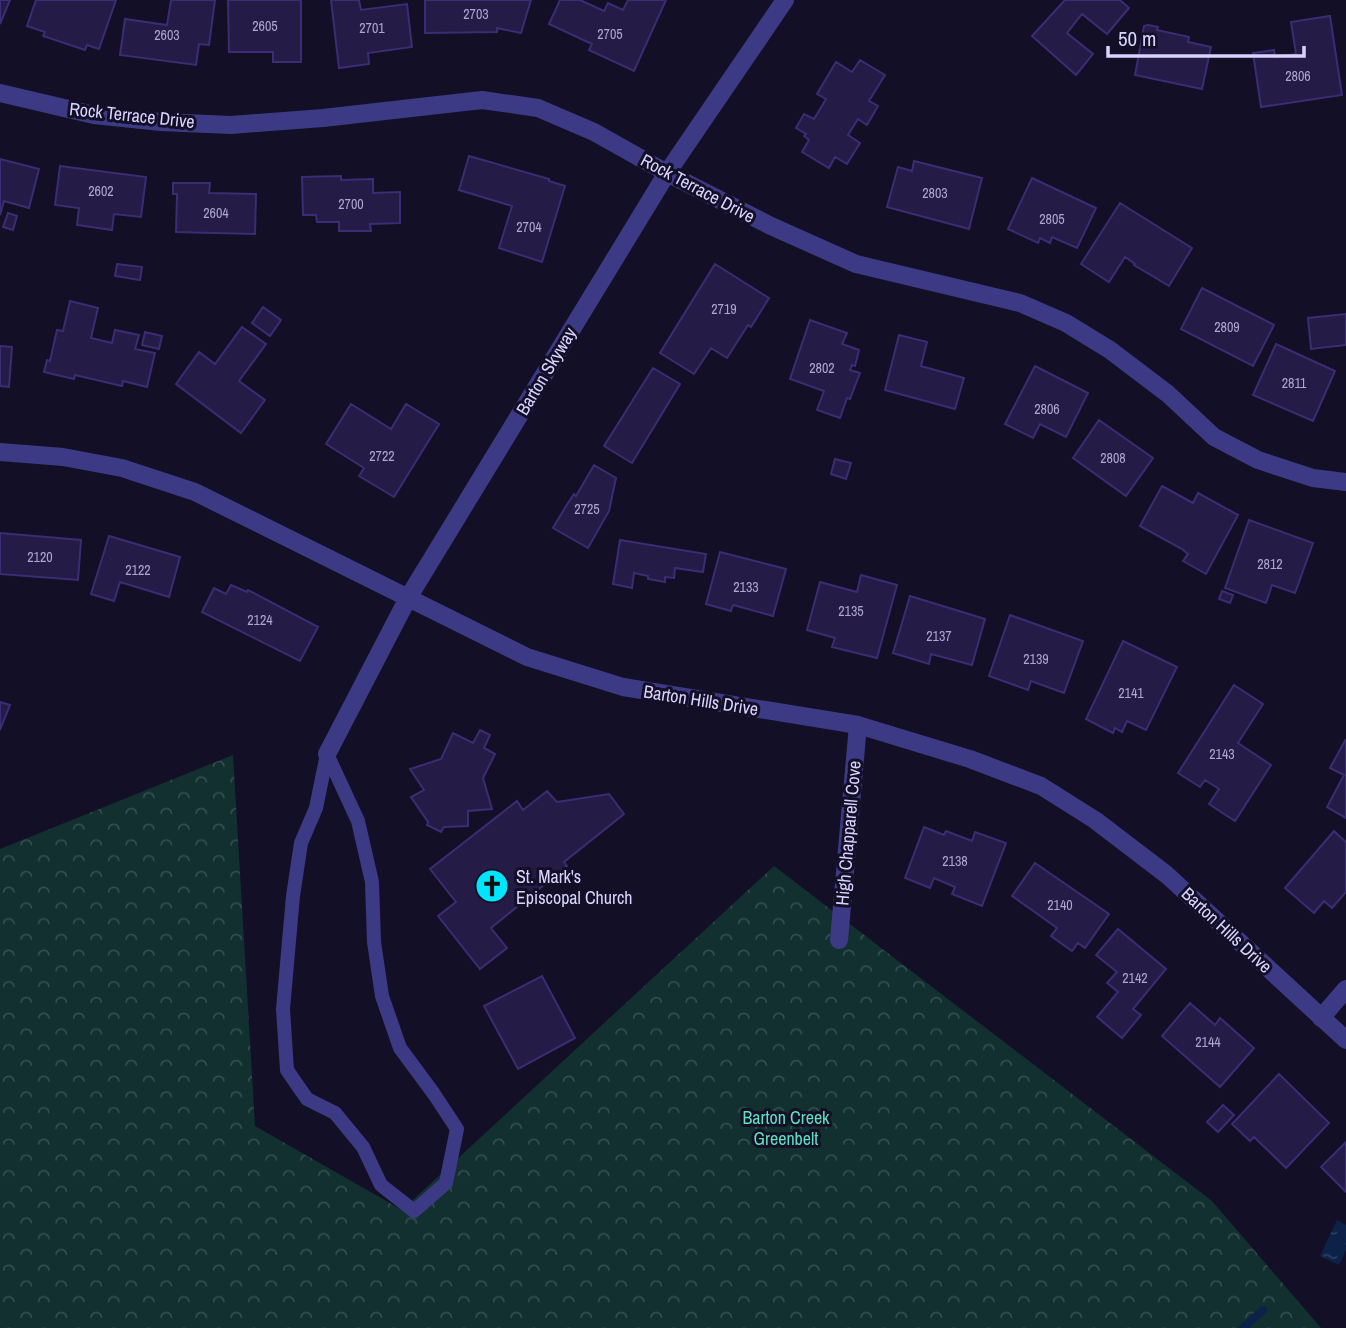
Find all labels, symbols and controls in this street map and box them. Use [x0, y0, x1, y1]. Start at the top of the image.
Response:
house number: 2703 [463, 5, 489, 23]
scale bar [1108, 14, 1304, 58]
house number: 2605 [252, 17, 278, 35]
house number: 2701 [359, 19, 385, 37]
text: 50 m [1118, 24, 1156, 53]
house number: 2705 [597, 25, 623, 43]
house number: 2603 [154, 26, 180, 44]
house number: 2806 [1285, 67, 1311, 85]
street label: Rock Terrace Drive [68, 96, 196, 134]
street label: Rock Terrace Drive [636, 147, 760, 229]
house number: 2602 [88, 182, 114, 200]
house number: 2803 [922, 184, 948, 202]
house number: 2700 [338, 195, 364, 213]
house number: 2604 [203, 204, 229, 222]
house number: 2805 [1039, 210, 1065, 228]
house number: 2704 [516, 218, 542, 236]
house number: 2719 [711, 300, 737, 318]
house number: 2809 [1214, 318, 1240, 336]
street label: Barton Skyway [510, 322, 582, 420]
house number: 2802 [809, 359, 835, 377]
house number: 2811 [1282, 374, 1307, 392]
house number: 2806 [1034, 400, 1060, 418]
house number: 2722 [369, 447, 395, 465]
house number: 2808 [1100, 449, 1126, 467]
house number: 2725 [574, 500, 600, 518]
house number: 2120 [27, 548, 53, 566]
house number: 2812 [1257, 555, 1283, 573]
house number: 2122 [125, 561, 151, 579]
house number: 2133 [733, 578, 759, 596]
house number: 2135 [838, 602, 864, 620]
house number: 2124 [247, 611, 273, 629]
house number: 2137 [926, 627, 952, 645]
house number: 2139 [1023, 650, 1049, 668]
street label: Barton Hills Drive [642, 679, 760, 721]
house number: 2141 [1118, 684, 1144, 702]
house number: 2143 [1209, 745, 1235, 763]
street label: High Chapparell Cove [829, 760, 867, 906]
house number: 2138 [942, 852, 968, 870]
place label: St. Mark's Episcopal Church [516, 864, 633, 910]
church icon: St. Mark's Episcopal Church [473, 867, 511, 905]
street label: Barton Hills Drive [1176, 881, 1278, 979]
house number: 2140 [1047, 896, 1073, 914]
house number: 2142 [1122, 969, 1148, 987]
house number: 2144 [1195, 1033, 1221, 1051]
park label: Barton Creek Greenbelt [743, 1105, 830, 1151]

